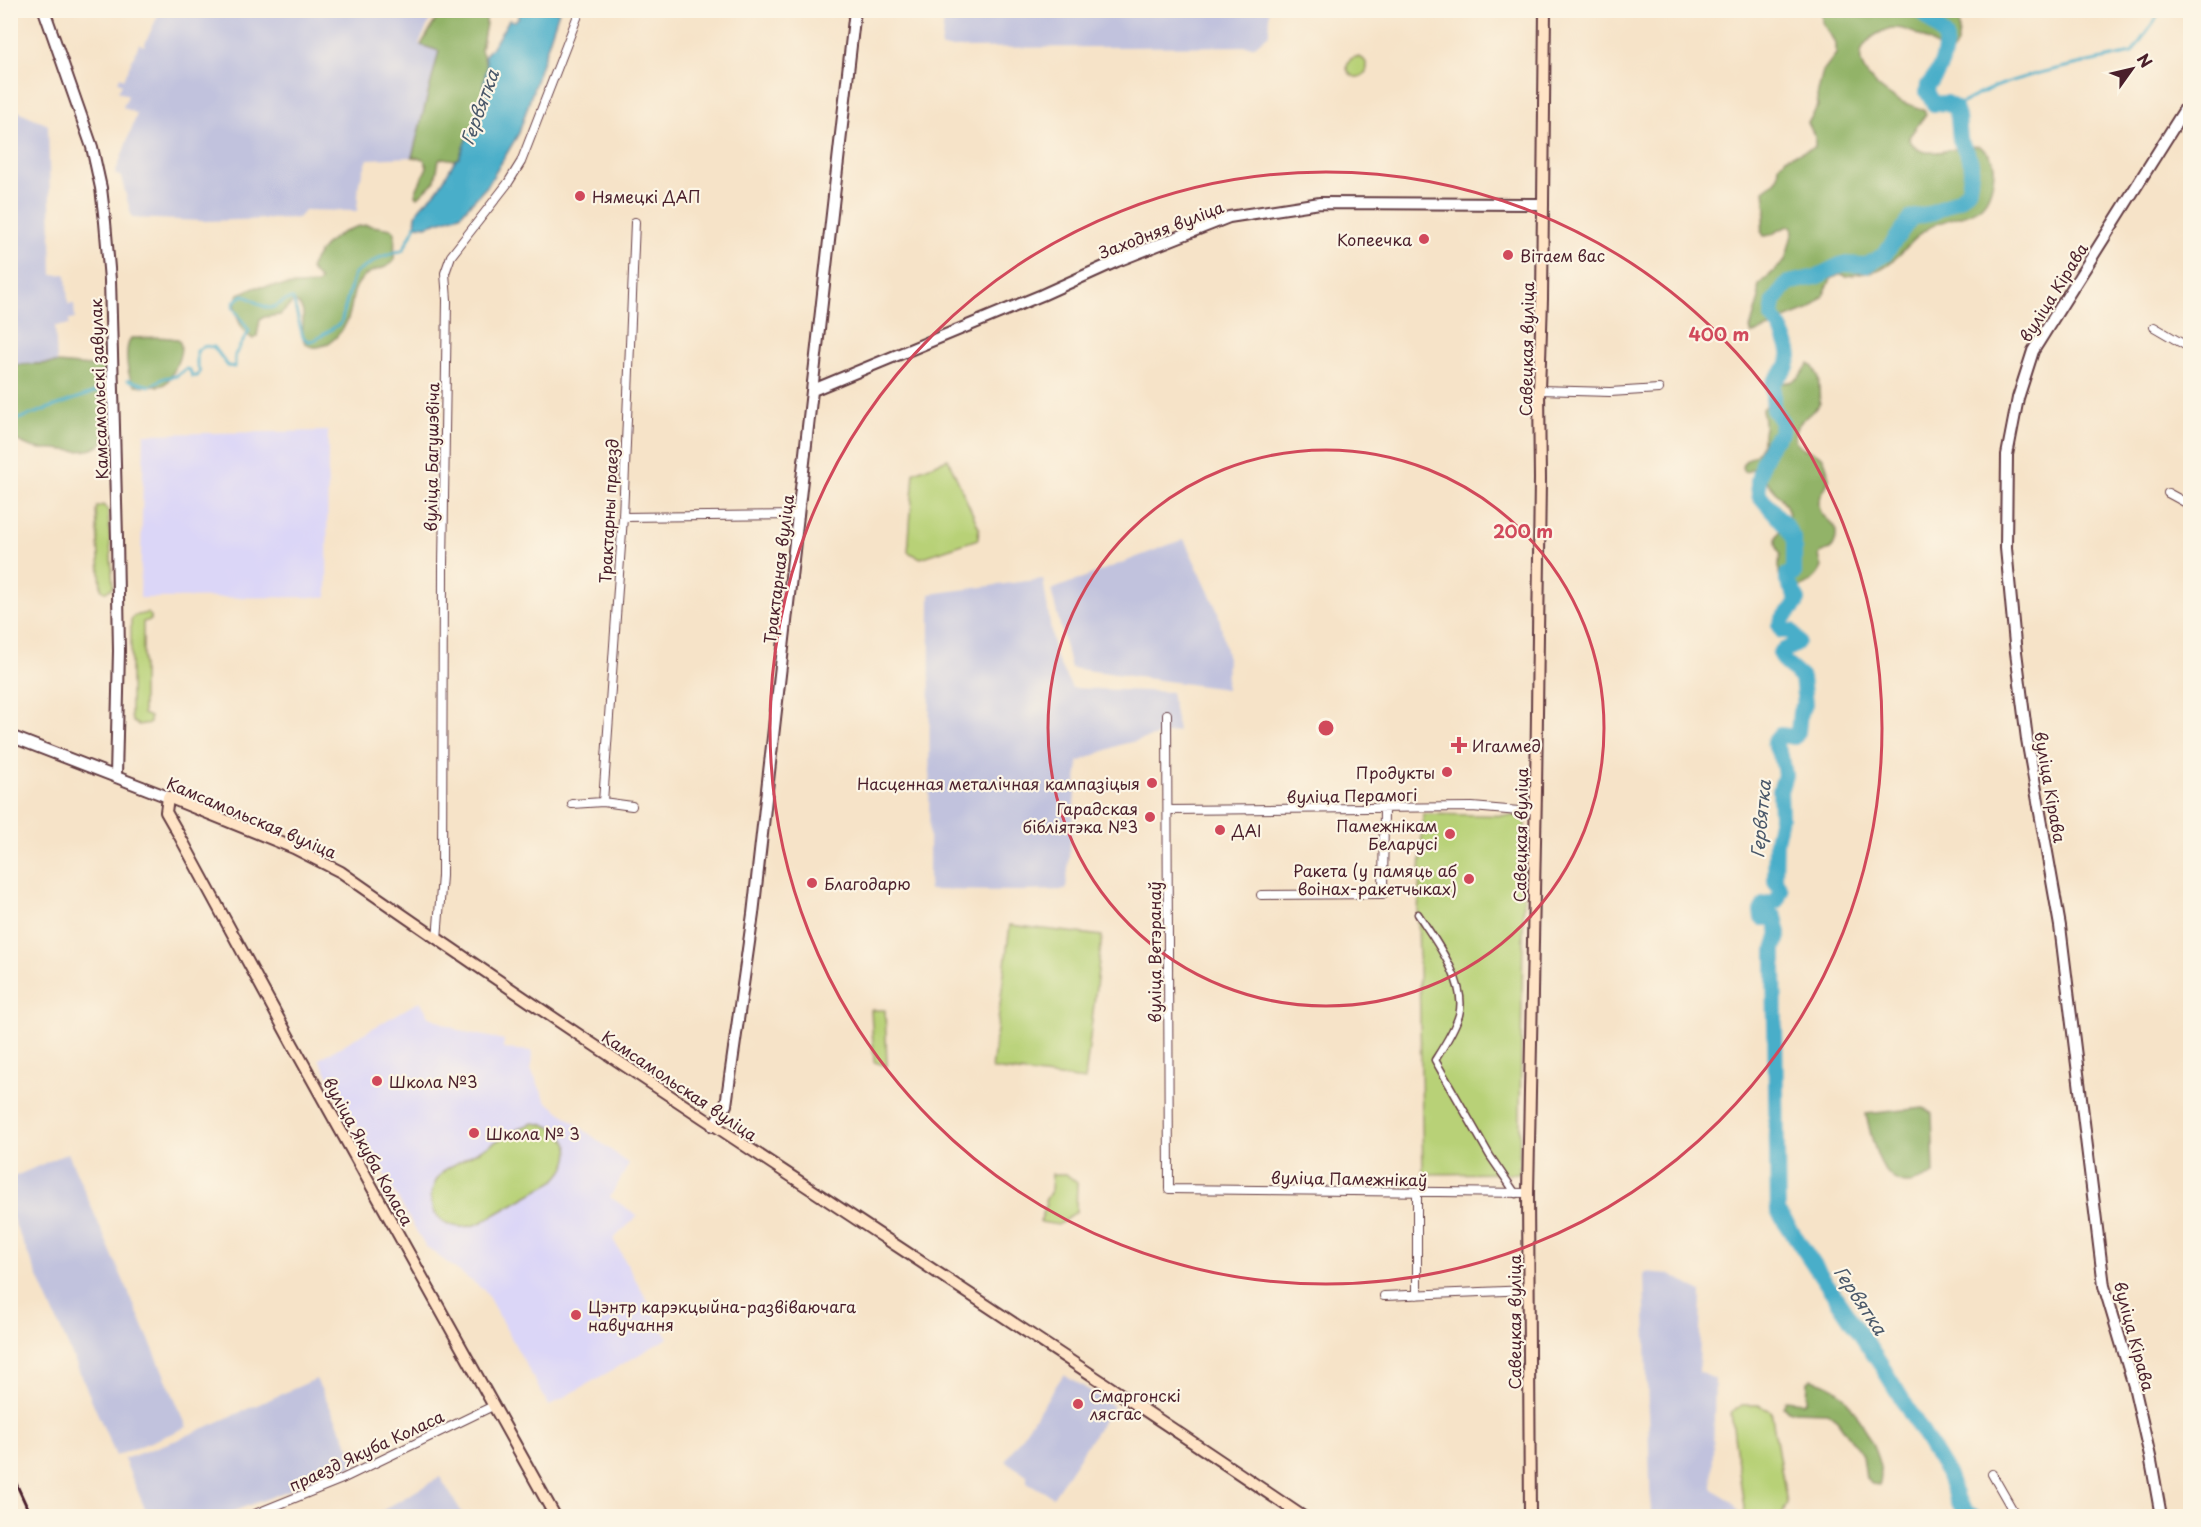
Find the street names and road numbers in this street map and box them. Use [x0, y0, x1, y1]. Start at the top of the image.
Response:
street label: Заходняя вуліца [1095, 194, 1227, 264]
street label: вуліца Кірава [2013, 238, 2093, 346]
street label: Савецкая вуліца [1513, 281, 1539, 417]
street label: Камсамольскі завулак [83, 298, 113, 480]
street label: вуліца Багушэвіча [418, 382, 444, 532]
street label: Трактарны праезд [592, 438, 624, 584]
street label: Трактарная вуліца [757, 493, 799, 645]
street label: вуліца Кірава [2029, 729, 2073, 845]
street label: Савецкая вуліца [1507, 767, 1533, 903]
street label: Камсамольская вуліца [163, 770, 341, 864]
street label: вуліца Перамогі [1286, 782, 1418, 808]
street label: вуліца Ветэранаў [1142, 881, 1166, 1023]
street label: Камсамольская вуліца [598, 1024, 763, 1146]
street label: вуліца Якуба Коласа [318, 1072, 420, 1230]
street label: вуліца Памежнікаў [1271, 1165, 1427, 1191]
street label: Савецкая вуліца [1502, 1254, 1526, 1389]
street label: вуліца Кірава [2109, 1279, 2161, 1393]
street label: праезд Якуба Коласа [284, 1403, 448, 1497]

